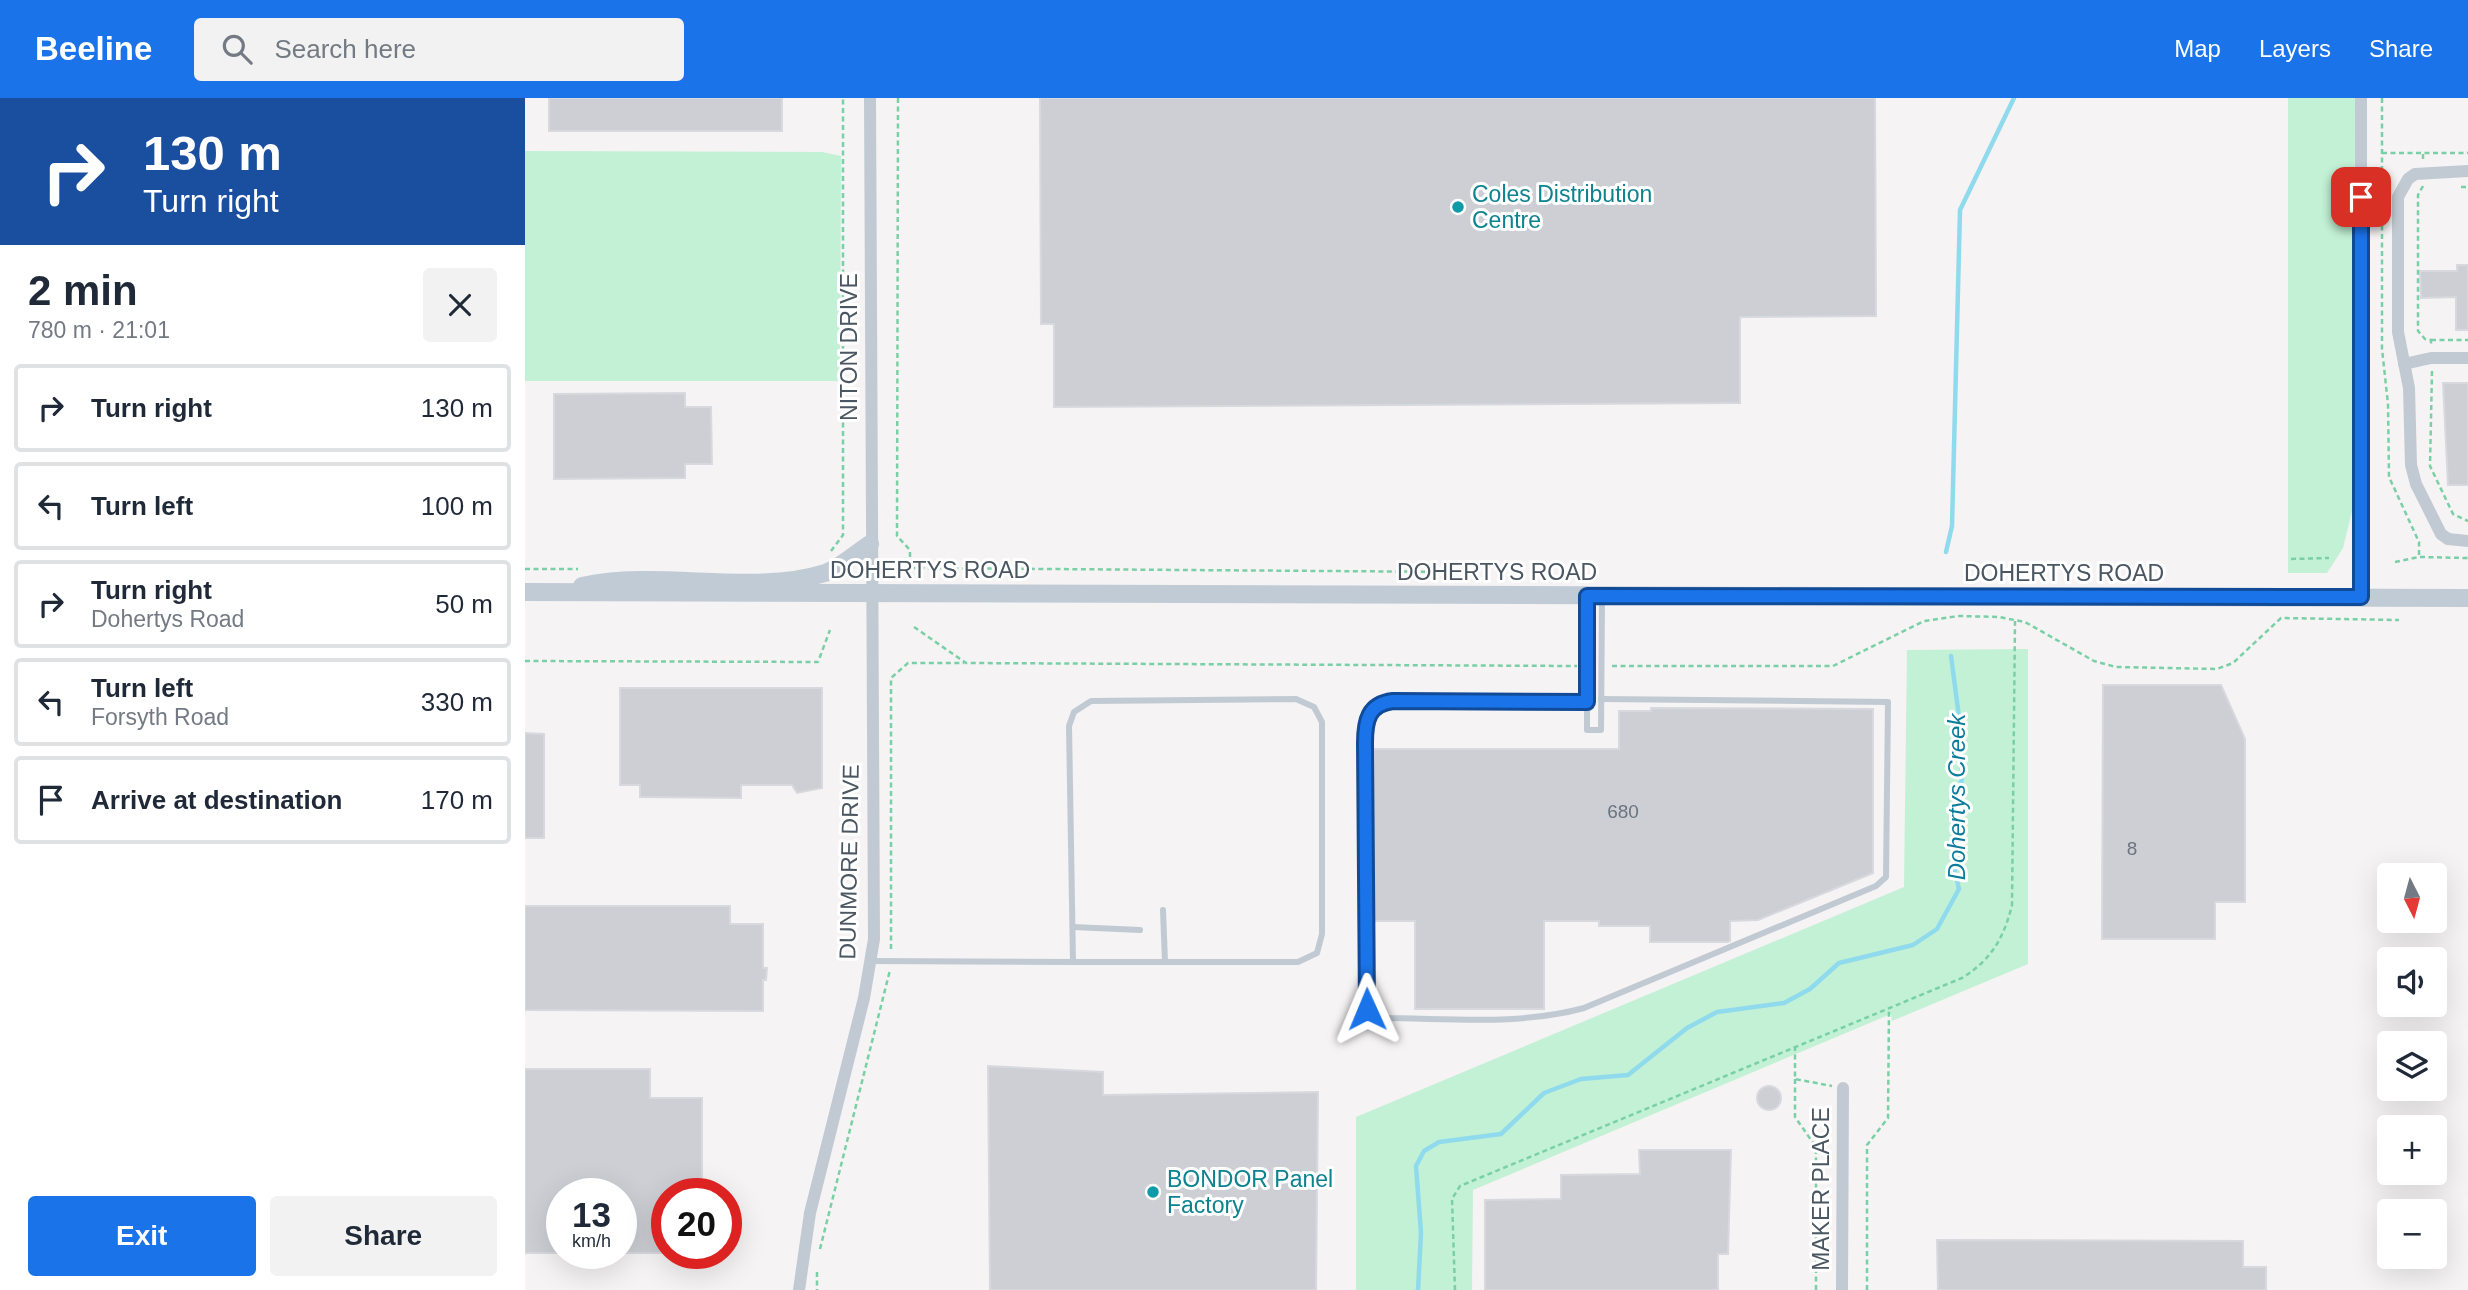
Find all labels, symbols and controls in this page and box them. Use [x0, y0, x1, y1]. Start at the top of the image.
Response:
search box [194, 18, 684, 81]
text: Beeline [35, 30, 152, 67]
icon: search [218, 30, 256, 68]
text: Search here [274, 34, 416, 64]
text: Map [2174, 35, 2221, 62]
text: Layers [2259, 35, 2331, 62]
text: Share [2369, 35, 2433, 62]
icon: right [28, 126, 119, 217]
text: 130 m [143, 126, 282, 180]
pin [2331, 167, 2391, 227]
icon: arrive [2342, 178, 2380, 216]
place label: Coles Distribution Centre [1472, 181, 1652, 233]
text: Turn right [143, 183, 279, 219]
marker: Coles Distribution Centre [1450, 199, 1466, 215]
text: 2 min [28, 267, 138, 314]
button: close [423, 268, 497, 342]
street label: NITON DRIVE [836, 273, 862, 421]
text: 780 m · 21:01 [28, 317, 170, 343]
icon: right [32, 389, 70, 427]
text: Turn right [91, 393, 212, 423]
text: 130 m [421, 393, 493, 423]
icon: left [32, 487, 70, 525]
text: Turn left [91, 491, 193, 521]
text: 100 m [421, 491, 493, 521]
street label: DOHERTYS ROAD [830, 557, 1030, 583]
street label: DOHERTYS ROAD [1397, 559, 1597, 585]
street label: DOHERTYS ROAD [1964, 560, 2164, 586]
text: Turn right [91, 575, 212, 605]
icon: right [32, 585, 70, 623]
text: 50 m [435, 589, 493, 619]
text: Dohertys Road [91, 606, 244, 632]
text: Turn left [91, 673, 193, 703]
icon: left [32, 683, 70, 721]
text: 330 m [421, 687, 493, 717]
text: Forsyth Road [91, 704, 229, 730]
water label: Dohertys Creek [1943, 712, 1970, 880]
street label: DUNMORE DRIVE [834, 764, 864, 960]
icon: arrive [32, 781, 70, 819]
text: Arrive at destination [91, 785, 342, 815]
text: 170 m [421, 785, 493, 815]
house number: 680 [1607, 801, 1639, 822]
house number: 8 [2127, 838, 2137, 859]
north arrow [2377, 863, 2447, 933]
map controls [2377, 863, 2447, 1269]
button: sound [2377, 947, 2447, 1017]
position arrow [1330, 972, 1404, 1046]
button: layers [2377, 1031, 2447, 1101]
street label: MAKER PLACE [1808, 1107, 1834, 1271]
button: + [2377, 1115, 2447, 1185]
place label: BONDOR Panel Factory [1167, 1166, 1333, 1218]
speed limit sign: 20 [651, 1178, 742, 1269]
marker: BONDOR Panel Factory [1145, 1184, 1161, 1200]
text: 13 [572, 1195, 611, 1234]
button: Exit [28, 1196, 256, 1276]
button: Share [270, 1196, 497, 1276]
button: − [2377, 1199, 2447, 1269]
text: km/h [572, 1231, 611, 1251]

